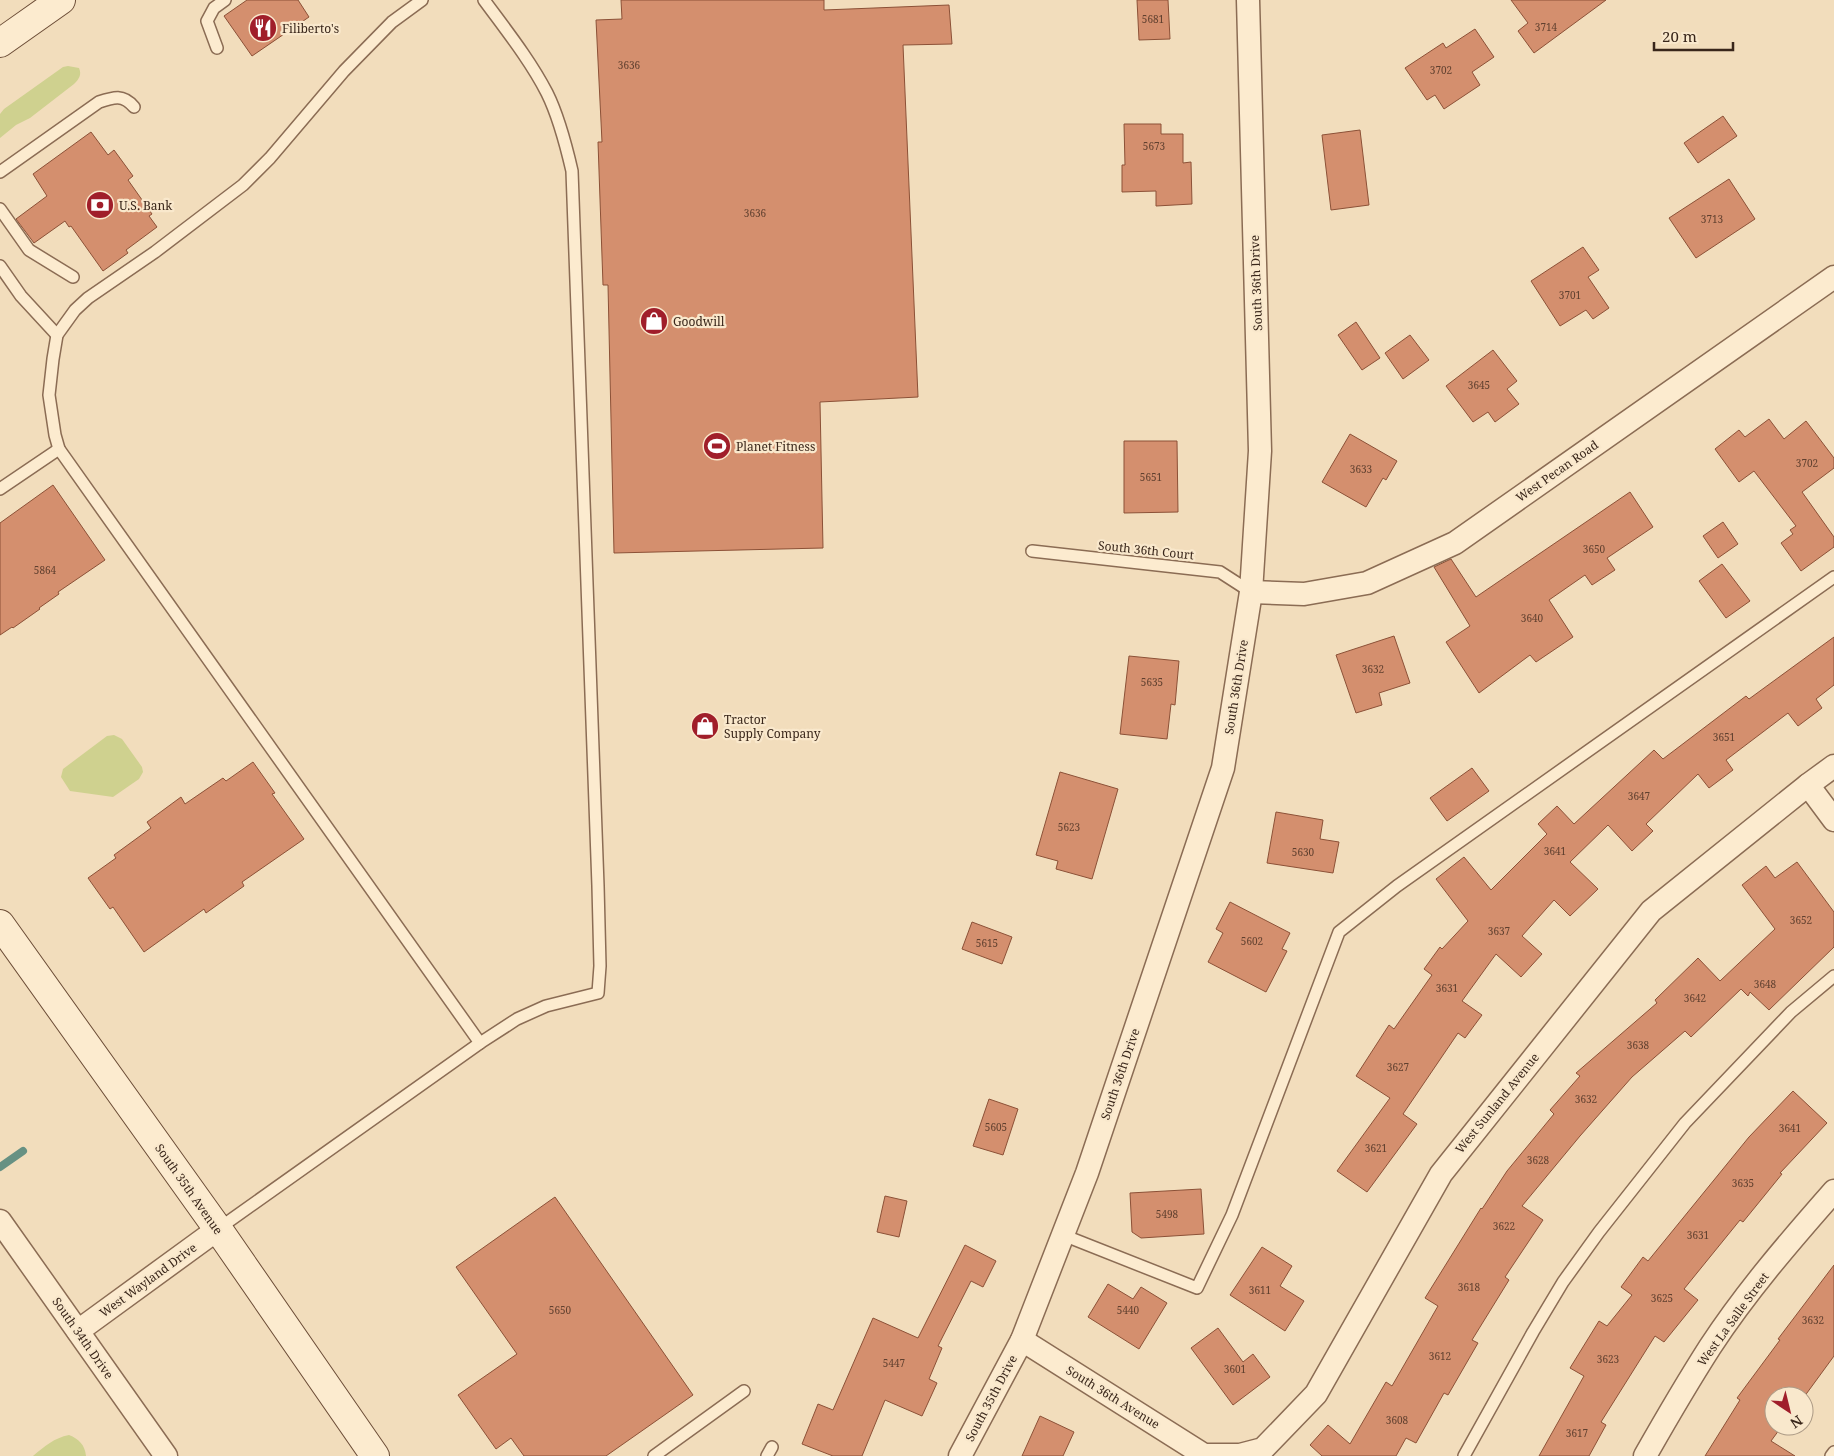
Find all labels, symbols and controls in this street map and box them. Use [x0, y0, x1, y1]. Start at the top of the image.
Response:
house number: 5681 [1142, 12, 1164, 26]
restaurant icon: Filiberto's [248, 13, 278, 43]
place label: Filiberto's [282, 20, 339, 37]
house number: 3714 [1535, 20, 1558, 34]
scale bar [1654, 20, 1733, 52]
text: 20 m [1662, 26, 1697, 46]
house number: 3636 [618, 58, 641, 72]
house number: 3702 [1430, 63, 1452, 77]
house number: 5673 [1143, 139, 1166, 153]
bank icon: U.S. Bank [85, 190, 115, 220]
place label: U.S. Bank [119, 197, 173, 214]
house number: 3636 [744, 206, 767, 220]
house number: 3713 [1701, 212, 1724, 226]
street label: South 36th Drive [1246, 235, 1266, 331]
house number: 3701 [1559, 288, 1581, 302]
shop icon: Goodwill [639, 306, 669, 336]
place label: Goodwill [673, 313, 725, 330]
house number: 3645 [1468, 378, 1490, 392]
sports icon: Planet Fitness [702, 431, 732, 461]
street label: West Pecan Road [1512, 436, 1602, 506]
place label: Planet Fitness [736, 438, 815, 455]
house number: 3702 [1796, 456, 1818, 470]
house number: 3633 [1350, 462, 1373, 476]
house number: 5651 [1140, 470, 1162, 484]
street label: South 36th Court [1097, 537, 1195, 563]
house number: 3650 [1583, 542, 1606, 556]
house number: 5864 [34, 563, 57, 577]
house number: 3640 [1521, 611, 1544, 625]
street label: South 36th Drive [1220, 638, 1252, 736]
house number: 3632 [1362, 662, 1384, 676]
house number: 5635 [1141, 675, 1163, 689]
shop icon: Tractor Supply Company [690, 711, 720, 741]
place label: Tractor Supply Company [724, 711, 821, 742]
house number: 3651 [1713, 730, 1735, 744]
house number: 3647 [1628, 789, 1651, 803]
house number: 5623 [1058, 820, 1081, 834]
house number: 3641 [1544, 844, 1566, 858]
house number: 5630 [1292, 845, 1315, 859]
house number: 3652 [1790, 913, 1812, 927]
house number: 3637 [1488, 924, 1511, 938]
house number: 5602 [1241, 934, 1263, 948]
house number: 5615 [976, 936, 998, 950]
house number: 3648 [1754, 977, 1777, 991]
house number: 3631 [1436, 981, 1458, 995]
house number: 3642 [1684, 991, 1706, 1005]
street label: South 36th Drive [1096, 1026, 1144, 1122]
house number: 3638 [1627, 1038, 1650, 1052]
street label: West Sunland Avenue [1451, 1049, 1543, 1157]
house number: 3627 [1387, 1060, 1410, 1074]
house number: 3632 [1575, 1092, 1597, 1106]
house number: 5605 [985, 1120, 1007, 1134]
house number: 3641 [1779, 1121, 1801, 1135]
street label: South 35th Avenue [151, 1140, 227, 1238]
house number: 3621 [1365, 1141, 1387, 1155]
house number: 3628 [1527, 1153, 1550, 1167]
house number: 3635 [1732, 1176, 1754, 1190]
house number: 5498 [1156, 1207, 1179, 1221]
house number: 3622 [1493, 1219, 1515, 1233]
house number: 3631 [1687, 1228, 1709, 1242]
street label: West Wayland Drive [96, 1239, 200, 1321]
street label: West La Salle Street [1693, 1269, 1773, 1369]
house number: 3618 [1458, 1280, 1481, 1294]
house number: 3611 [1249, 1283, 1271, 1297]
house number: 3625 [1651, 1291, 1673, 1305]
street label: South 34th Drive [49, 1294, 117, 1382]
house number: 5650 [549, 1303, 572, 1317]
house number: 5440 [1117, 1303, 1140, 1317]
house number: 3632 [1802, 1313, 1824, 1327]
house number: 3612 [1429, 1349, 1451, 1363]
street label: South 35th Drive [961, 1352, 1021, 1444]
house number: 3623 [1597, 1352, 1620, 1366]
house number: 5447 [883, 1356, 906, 1370]
street label: South 36th Avenue [1063, 1361, 1163, 1433]
house number: 3601 [1224, 1362, 1246, 1376]
north arrow [1764, 1386, 1814, 1436]
text: N [1787, 1411, 1807, 1433]
house number: 3608 [1386, 1413, 1409, 1427]
house number: 3617 [1566, 1426, 1589, 1440]

